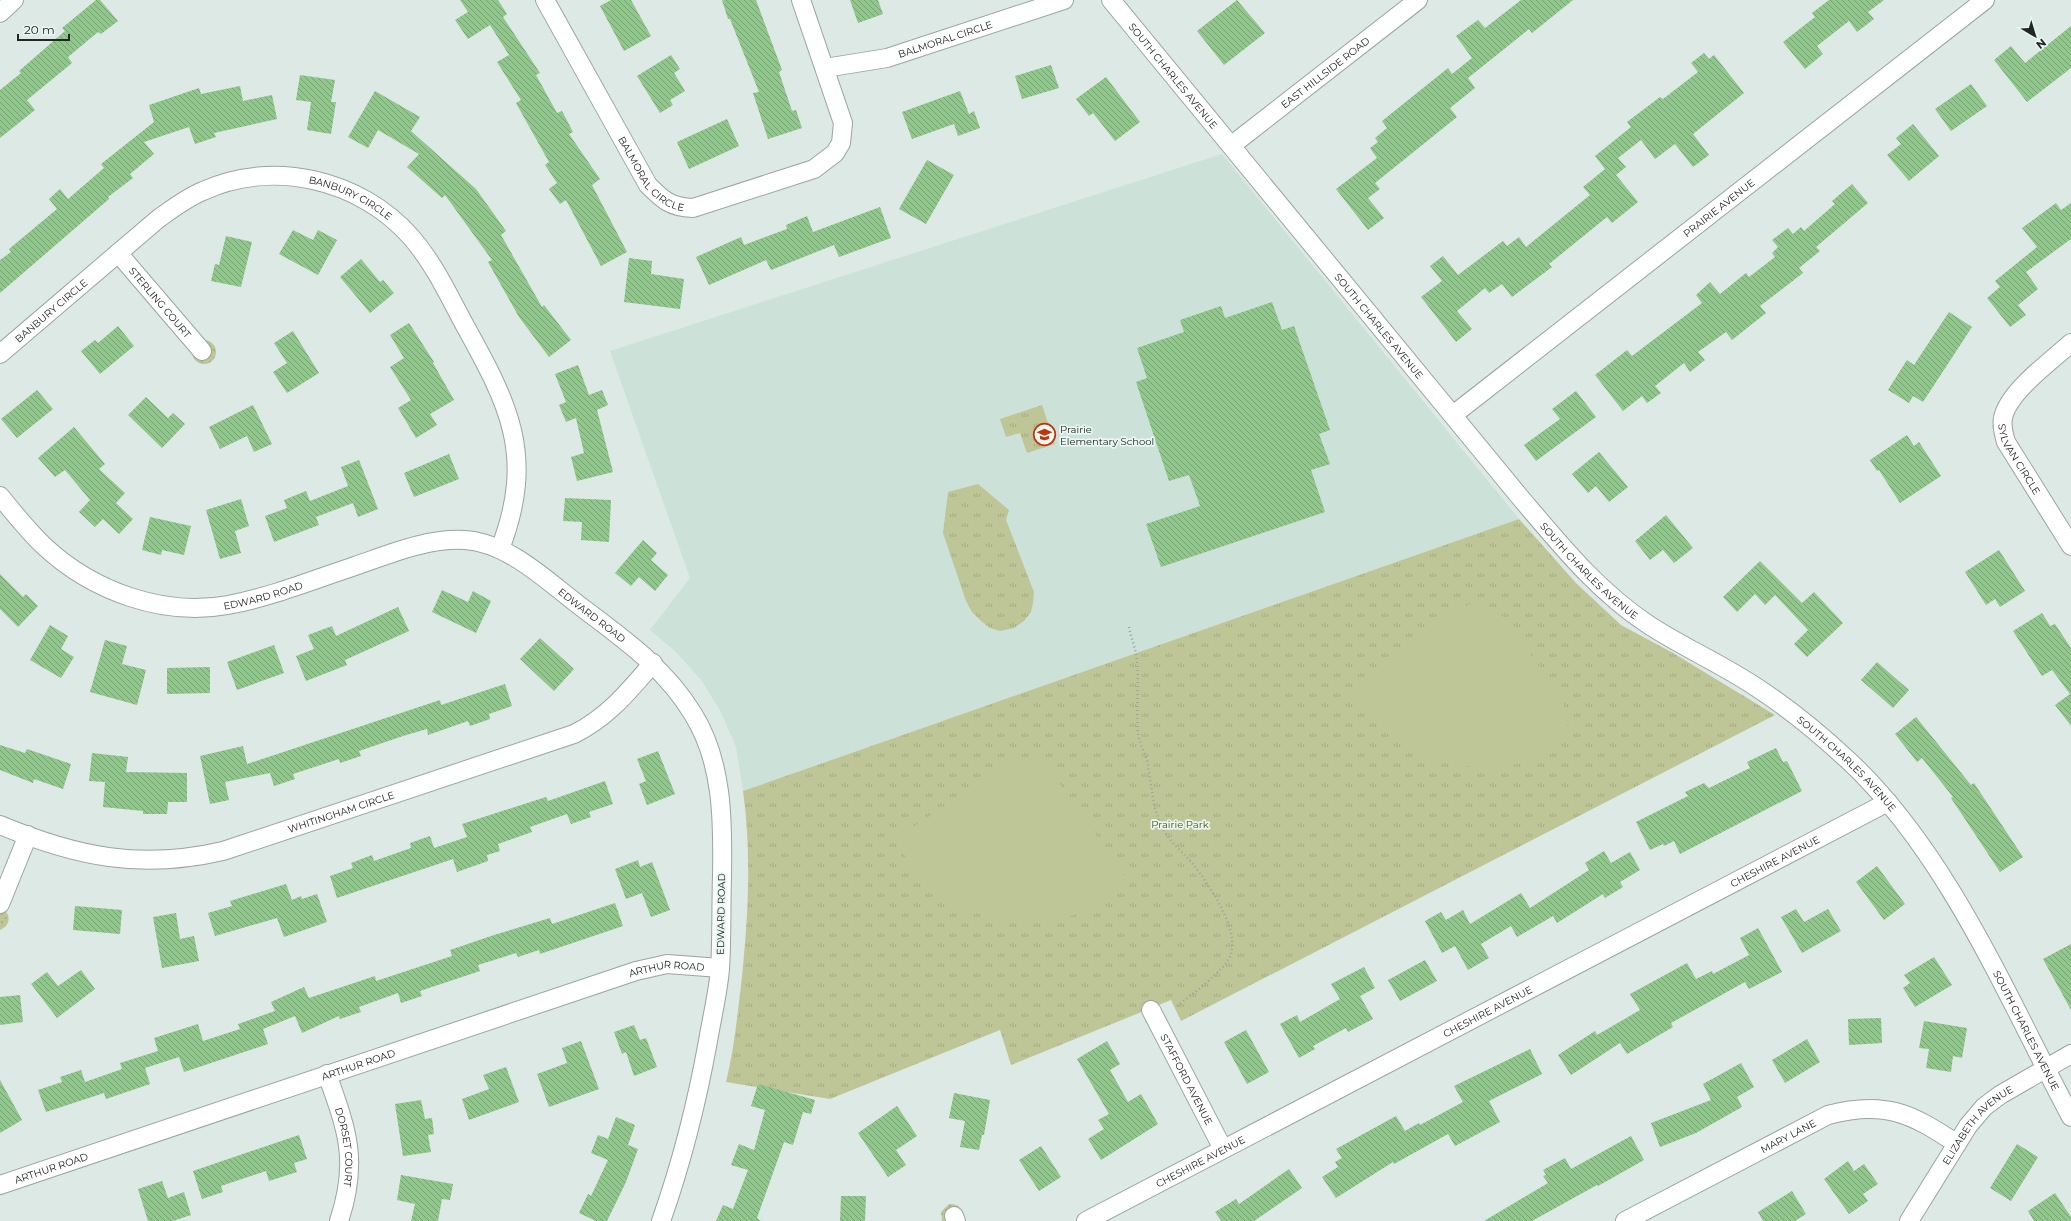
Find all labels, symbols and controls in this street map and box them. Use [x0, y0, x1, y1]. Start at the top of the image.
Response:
scale bar [18, 16, 69, 42]
north arrow [2015, 16, 2055, 56]
street label: BALMORAL CIRCLE [896, 17, 994, 60]
street label: SOUTH CHARLES AVENUE [1126, 20, 1221, 131]
text: 20 m [24, 22, 55, 37]
street label: EAST HILLSIDE ROAD [1278, 34, 1372, 111]
text: N [2033, 36, 2049, 52]
street label: BALMORAL CIRCLE [616, 134, 686, 214]
street label: BANBURY CIRCLE [308, 173, 395, 223]
street label: PRAIRIE AVENUE [1680, 176, 1757, 240]
street label: STERLING COURT [126, 264, 194, 341]
street label: SOUTH CHARLES AVENUE [1332, 270, 1427, 382]
street label: BANBURY CIRCLE [12, 276, 90, 345]
school or university icon: Prairie Elementary School [1032, 422, 1058, 448]
place label: Prairie Elementary School [1060, 423, 1154, 448]
street label: SYLVAN CIRCLE [1996, 423, 2044, 497]
street label: SOUTH CHARLES AVENUE [1537, 519, 1641, 622]
street label: EDWARD ROAD [222, 578, 304, 612]
street label: EDWARD ROAD [556, 585, 628, 645]
street label: SOUTH CHARLES AVENUE [1795, 713, 1900, 814]
street label: WHITINGHAM CIRCLE [286, 788, 396, 835]
park label: Prairie Park [1151, 818, 1209, 831]
street label: CHESHIRE AVENUE [1728, 832, 1822, 890]
street label: EDWARD ROAD [714, 873, 728, 955]
street label: ARTHUR ROAD [627, 957, 705, 980]
street label: SOUTH CHARLES AVENUE [1990, 968, 2063, 1093]
street label: CHESHIRE AVENUE [1441, 982, 1535, 1040]
street label: STAFFORD AVENUE [1158, 1031, 1216, 1127]
street label: ARTHUR ROAD [320, 1046, 397, 1083]
street label: ELIZABETH AVENUE [1939, 1082, 2016, 1167]
street label: DORSET COURT [332, 1106, 356, 1188]
street label: MARY LANE [1758, 1116, 1818, 1156]
street label: CHESHIRE AVENUE [1153, 1132, 1247, 1190]
street label: ARTHUR ROAD [13, 1149, 90, 1186]

